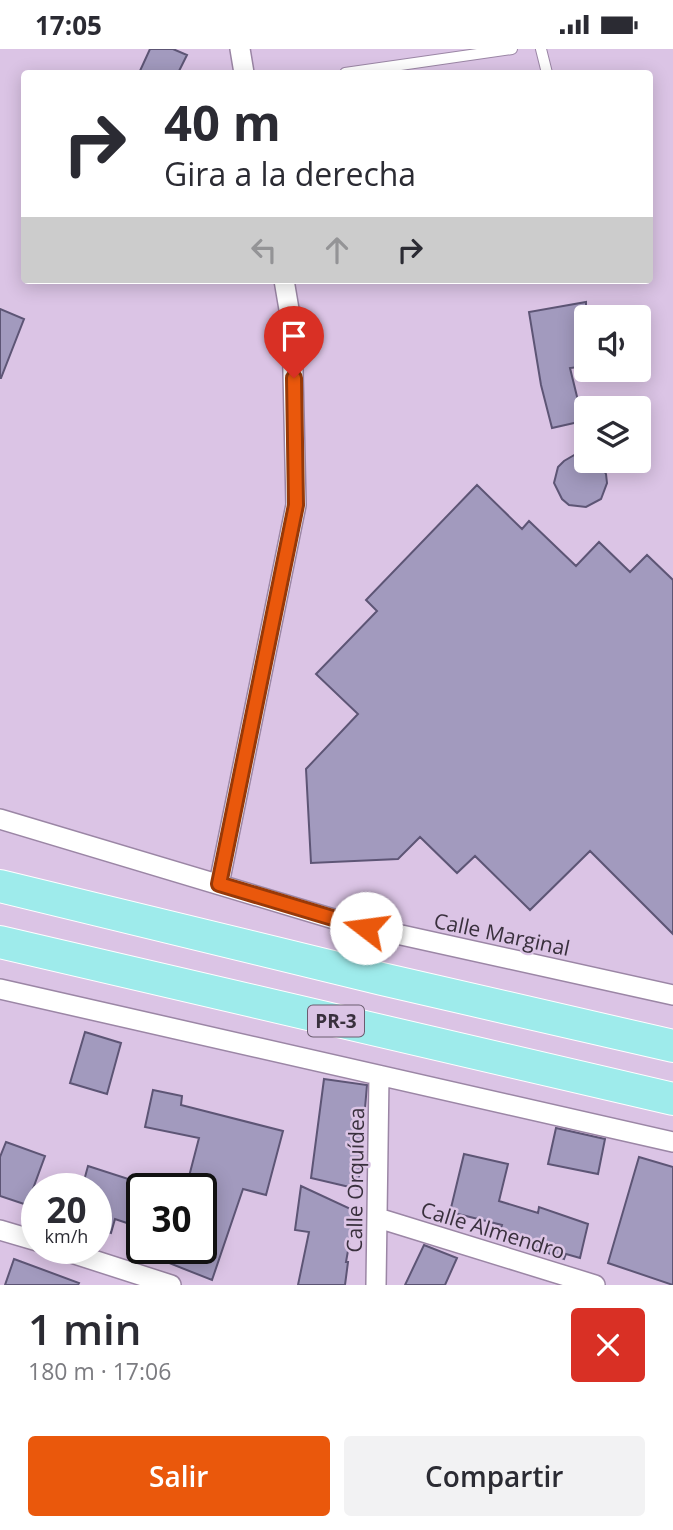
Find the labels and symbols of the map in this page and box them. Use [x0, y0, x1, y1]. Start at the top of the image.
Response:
pin [264, 306, 324, 378]
position arrow [329, 891, 403, 965]
street label: Calle Marginal [431, 906, 573, 962]
road number: PR-3 [308, 1005, 364, 1037]
street label: Calle Orquídea [340, 1107, 370, 1253]
speed limit sign: 30 [126, 1173, 217, 1264]
street label: Calle Almendro [417, 1195, 569, 1265]

